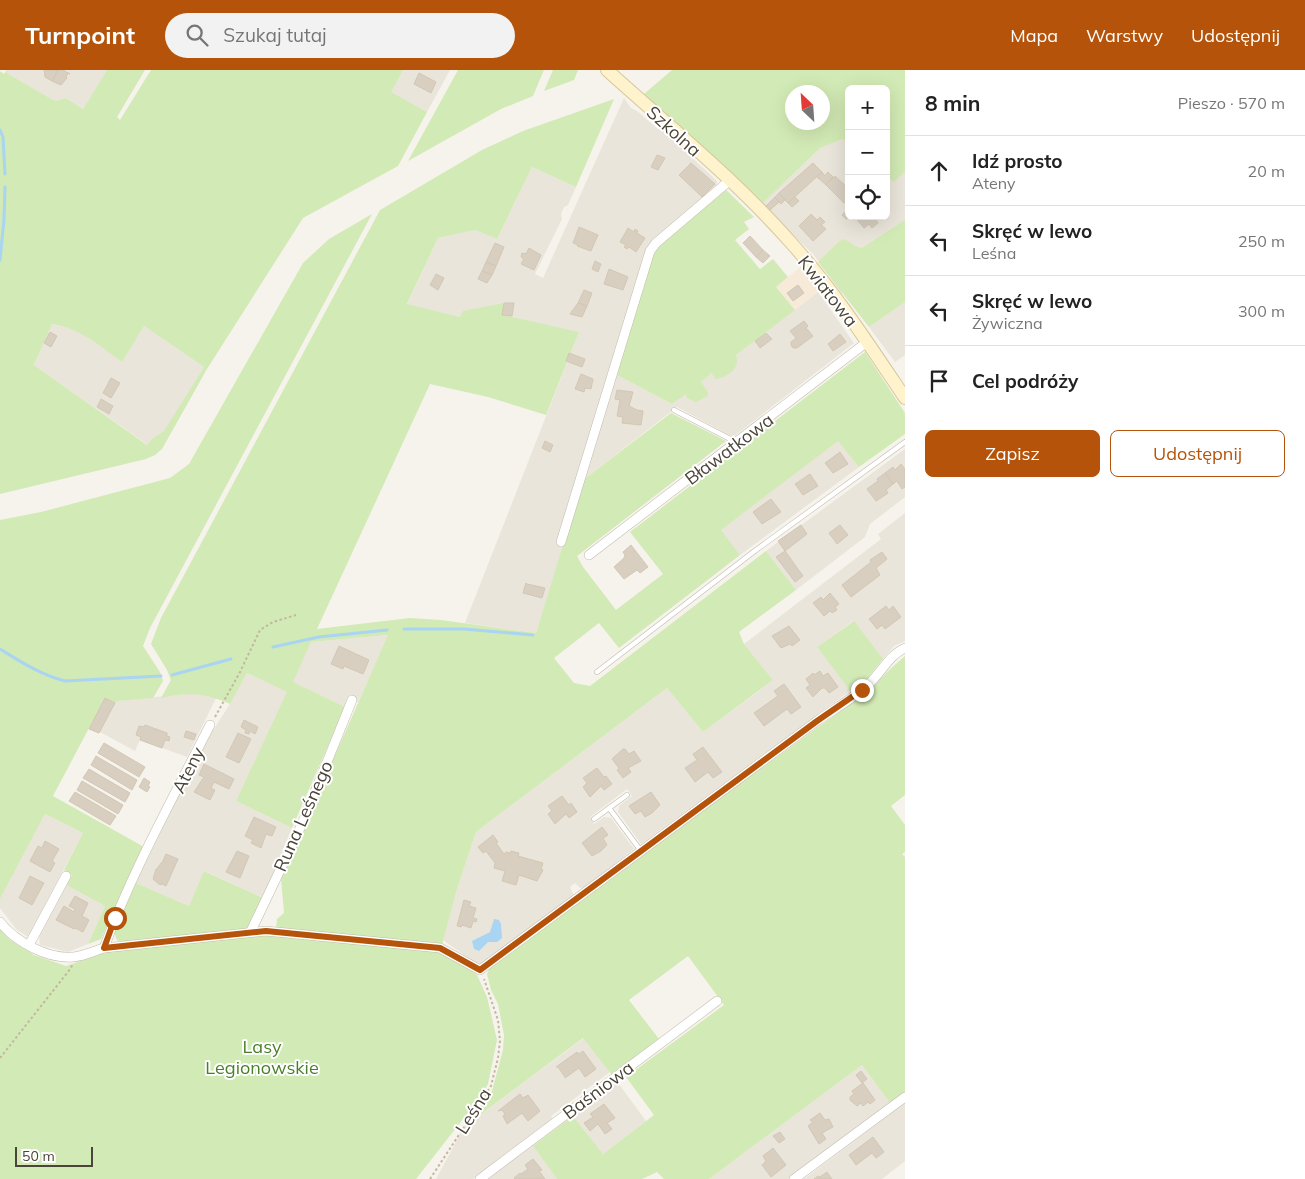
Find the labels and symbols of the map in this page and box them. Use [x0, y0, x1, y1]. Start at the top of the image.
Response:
north arrow [785, 85, 830, 130]
street label: Szkolna [642, 101, 706, 161]
street label: Kwiatowa [793, 251, 863, 331]
street label: Bławatkowa [680, 408, 778, 490]
route end [851, 679, 874, 702]
street label: Ateny [167, 743, 210, 797]
street label: Runa Leśnego [268, 757, 338, 875]
route start [104, 907, 127, 930]
park label: Lasy Legionowskie [205, 1035, 319, 1079]
street label: Baśniowa [558, 1056, 638, 1124]
street label: Leśna [450, 1084, 496, 1138]
scale bar [15, 1144, 92, 1167]

